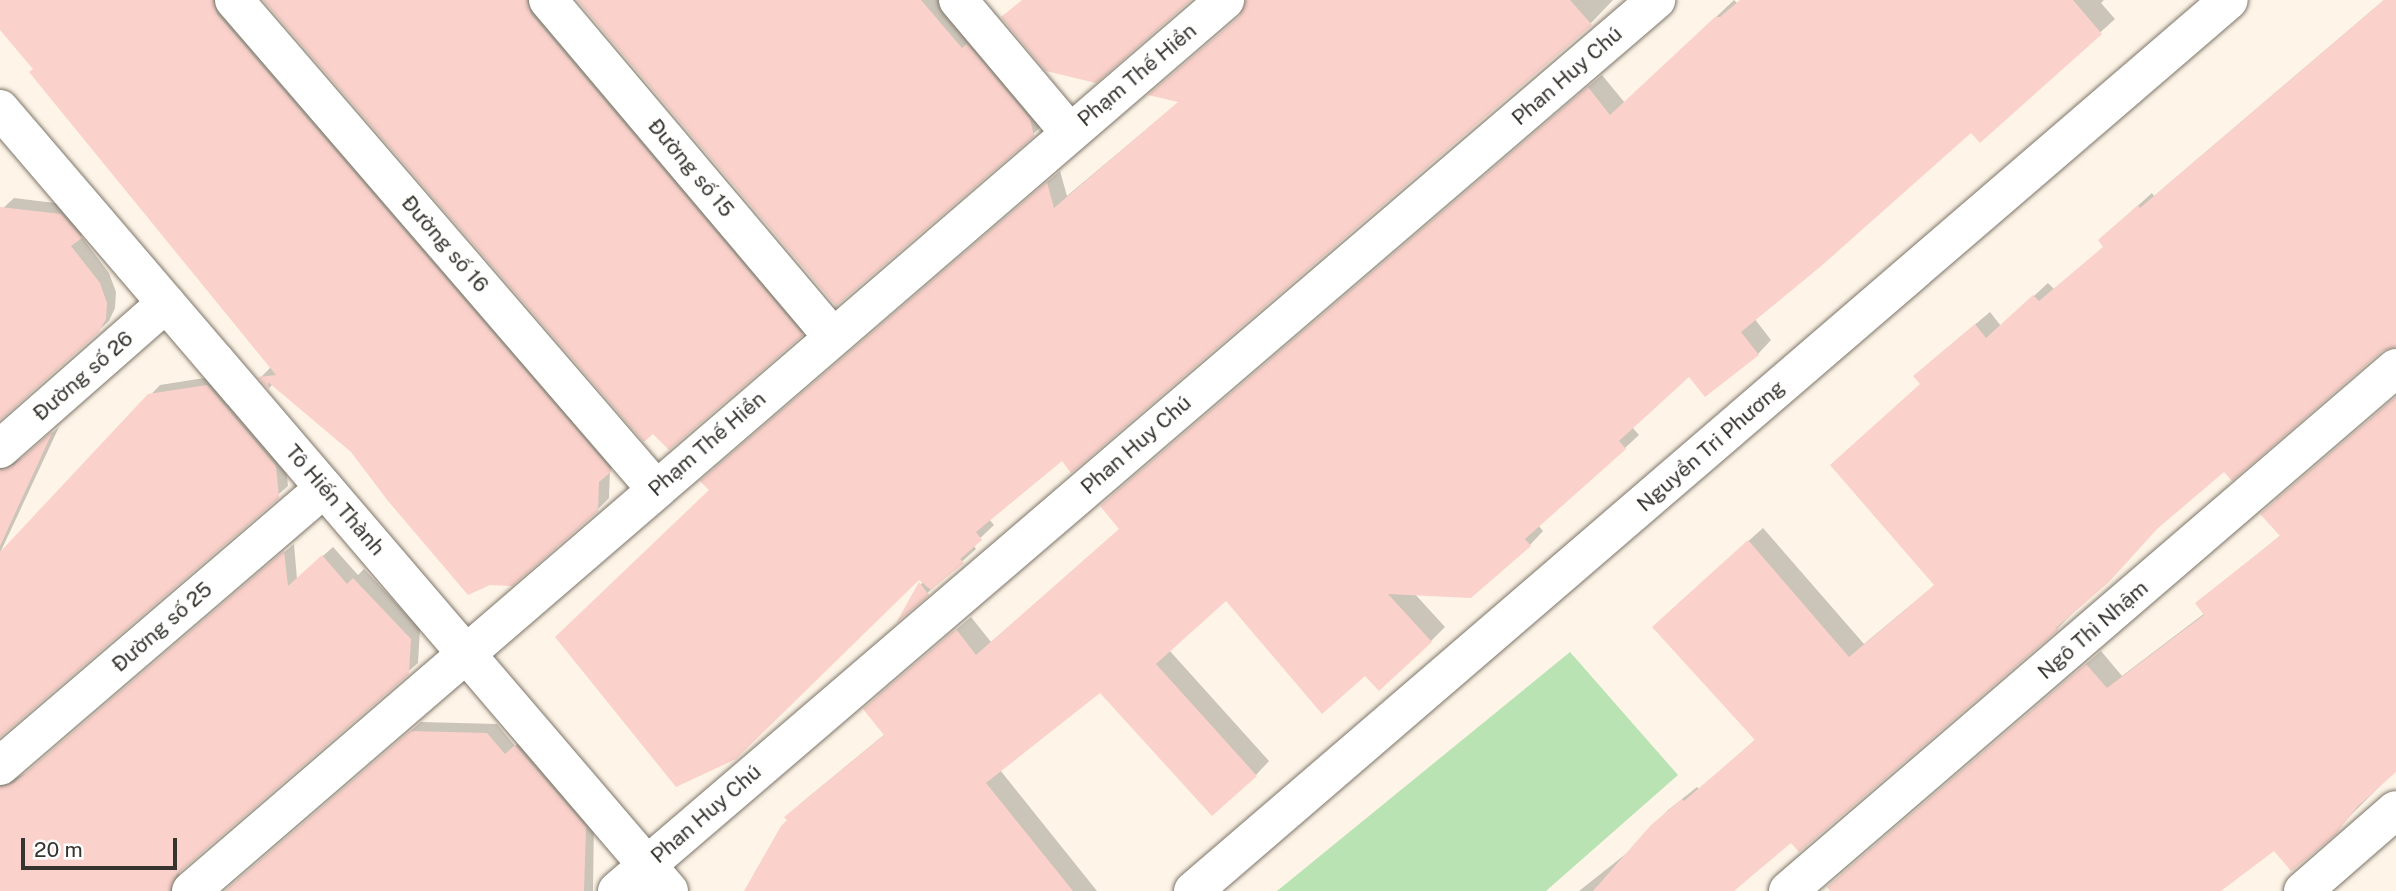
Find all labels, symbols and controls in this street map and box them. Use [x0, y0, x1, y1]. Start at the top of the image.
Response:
street label: Phạm Thế Hiển [1073, 18, 1201, 132]
street label: Phan Huy Chú [1507, 21, 1627, 131]
street label: Đường số 15 [643, 114, 739, 222]
street label: Đường số 16 [396, 190, 494, 298]
street label: Đường số 26 [28, 326, 138, 426]
street label: Nguyển Tri Phương [1632, 375, 1790, 517]
street label: Phạm Thế Hiển [643, 386, 771, 502]
street label: Phan Huy Chú [1076, 390, 1196, 500]
street label: Tô Hiến Thành [280, 439, 390, 561]
street label: Ngô Thì Nhậm [2033, 575, 2153, 685]
street label: Đường số 25 [107, 577, 217, 677]
street label: Phan Huy Chú [646, 759, 766, 869]
scale bar [24, 824, 180, 868]
text: 20 m [34, 837, 83, 862]

